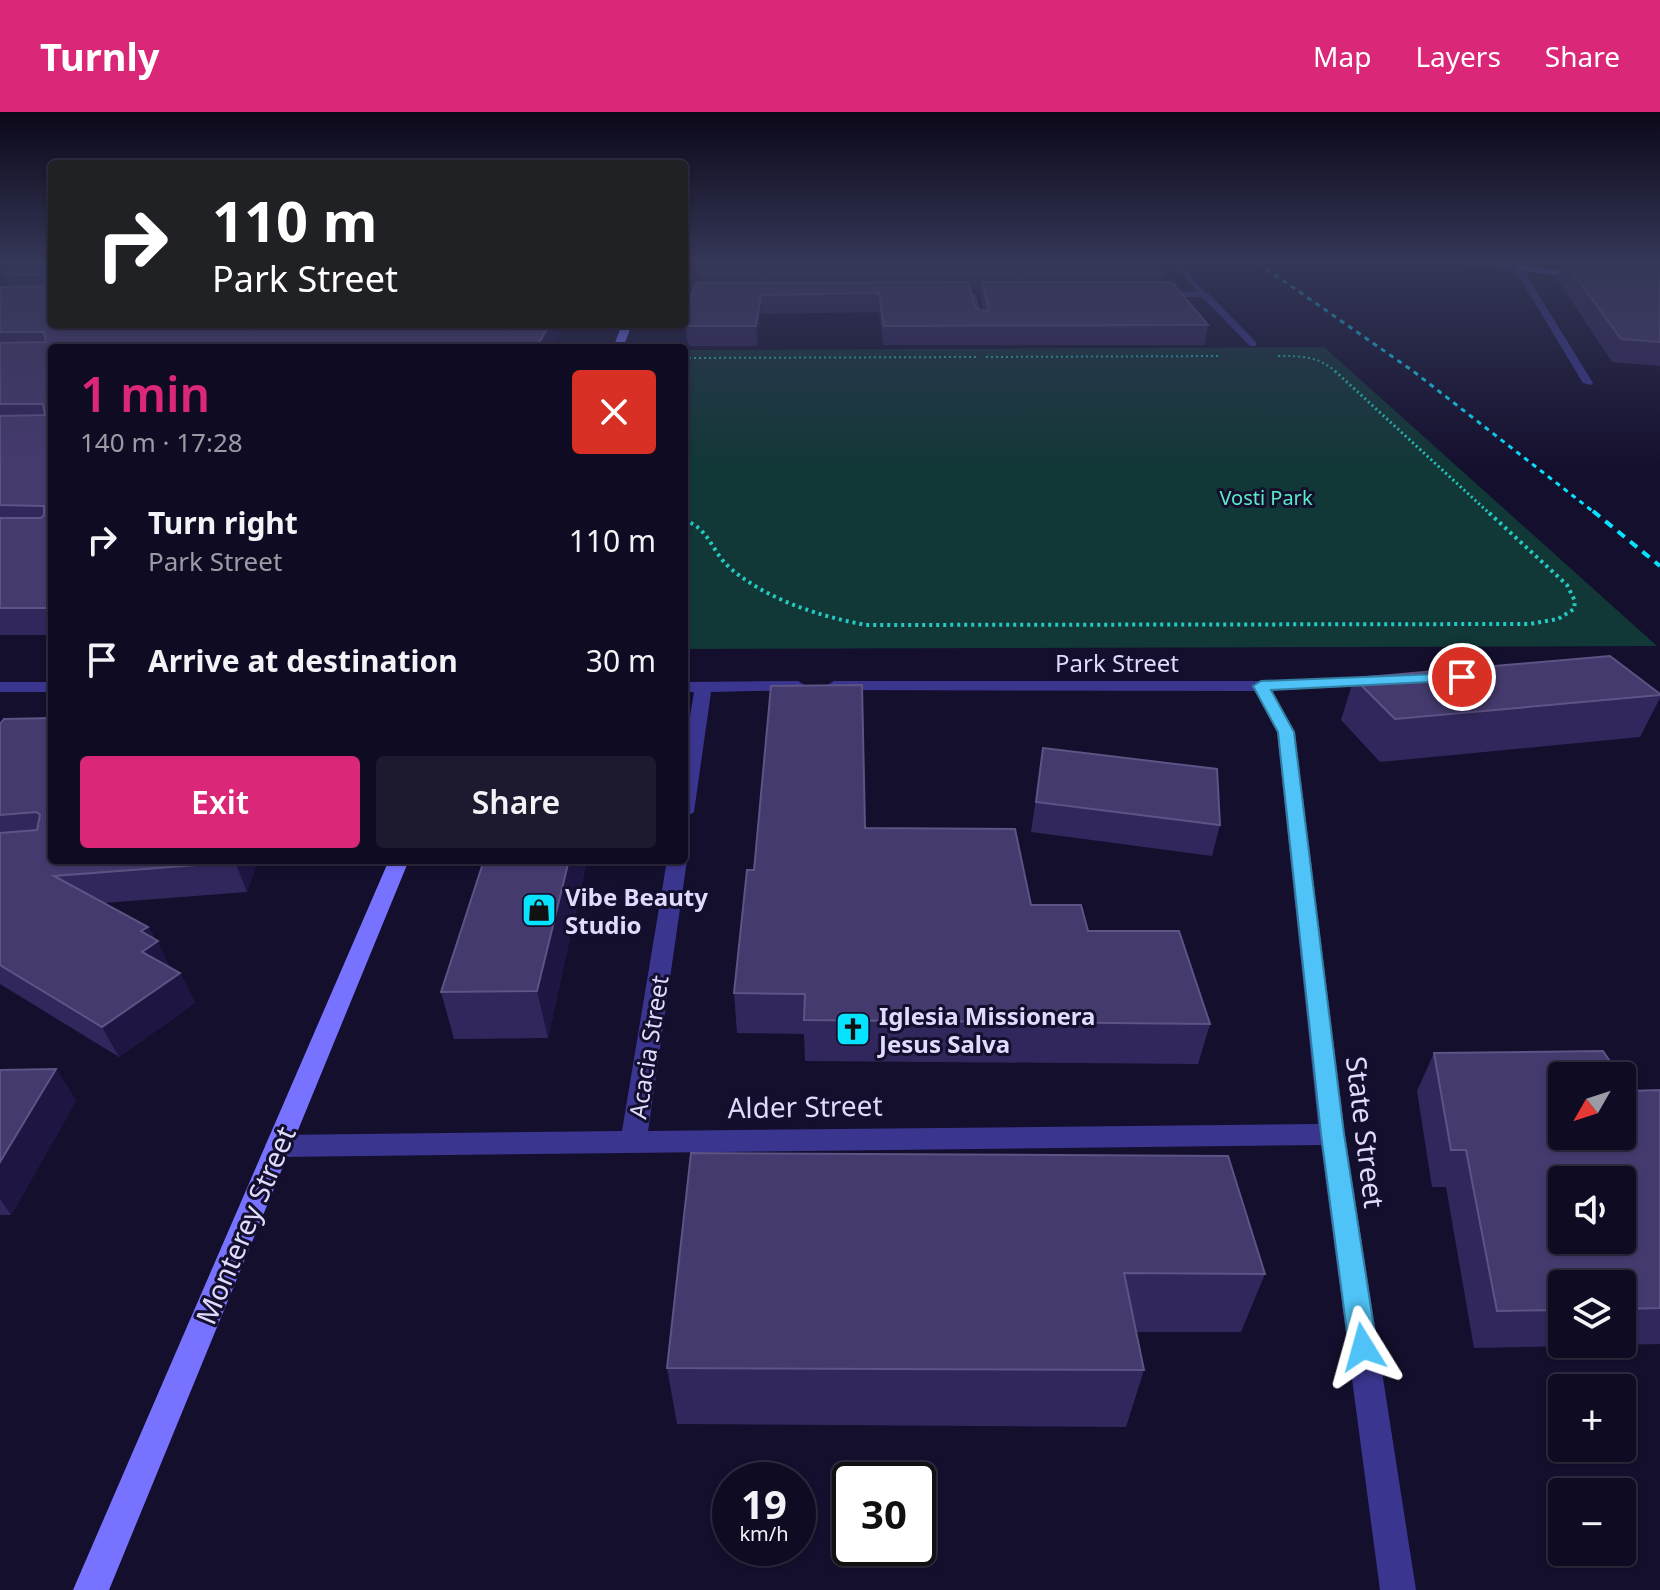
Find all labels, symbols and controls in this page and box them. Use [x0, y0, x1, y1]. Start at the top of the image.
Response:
text: Turnly [40, 30, 159, 82]
text: Map [1313, 37, 1371, 75]
text: Layers [1415, 37, 1501, 75]
text: Share [1545, 37, 1620, 75]
text: 110 m [212, 182, 377, 258]
icon: right [80, 192, 184, 296]
text: Park Street [212, 254, 398, 303]
text: 1 min [80, 361, 210, 426]
button: close [572, 370, 656, 454]
text: 140 m · 17:28 [80, 424, 243, 460]
park label: Vosti Park [1219, 484, 1313, 511]
text: Turn right [148, 502, 298, 543]
icon: right [80, 518, 124, 562]
text: 110 m [569, 520, 656, 561]
text: Park Street [148, 543, 282, 579]
icon: arrive [80, 638, 124, 682]
text: Arrive at destination [148, 640, 458, 681]
text: 30 m [586, 640, 656, 681]
pin [1428, 643, 1496, 711]
street label: Park Street [1055, 646, 1179, 679]
icon: arrive [1440, 655, 1484, 699]
button: Exit [80, 756, 360, 848]
button: Share [376, 756, 656, 848]
place label: Vibe Beauty Studio [565, 880, 708, 941]
shop icon: Vibe Beauty Studio [520, 891, 558, 929]
street label: Acacia Street [620, 973, 676, 1121]
place label: Iglesia Missionera Jesus Salva [877, 999, 1095, 1060]
church icon: Iglesia Missionera Jesus Salva [834, 1010, 872, 1048]
street label: State Street [1338, 1054, 1394, 1210]
north arrow [1548, 1062, 1636, 1150]
map controls [1548, 1062, 1636, 1566]
street label: Alder Street [727, 1086, 883, 1126]
street label: Monterey Street [186, 1120, 304, 1330]
button: sound [1548, 1166, 1636, 1254]
button: layers [1548, 1270, 1636, 1358]
position arrow [1321, 1305, 1405, 1389]
button: + [1548, 1374, 1636, 1462]
speed limit sign: 30 [832, 1462, 936, 1566]
text: 19 [741, 1476, 787, 1531]
button: − [1548, 1478, 1636, 1566]
text: km/h [739, 1520, 789, 1547]

